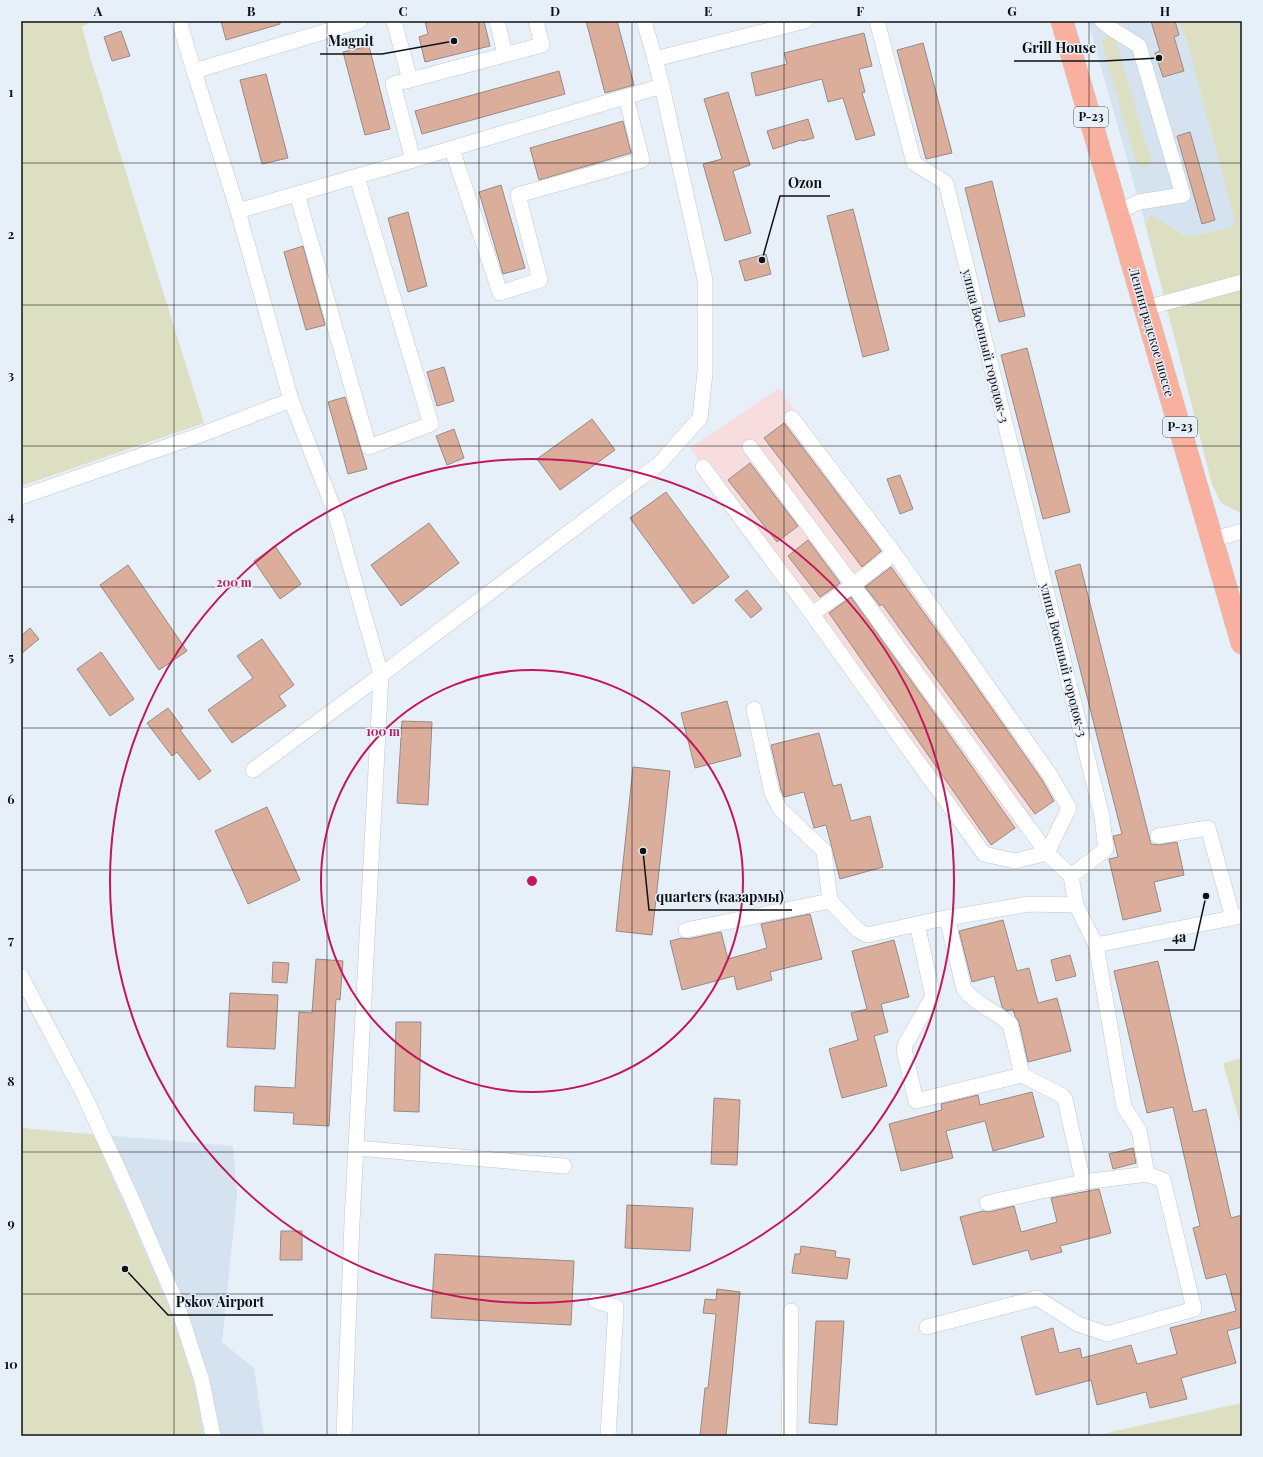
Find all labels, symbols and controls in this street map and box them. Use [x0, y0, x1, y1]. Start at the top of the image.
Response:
text: A [93, 2, 103, 19]
text: B [247, 2, 256, 19]
text: C [398, 2, 408, 19]
text: D [550, 2, 560, 19]
text: E [704, 2, 712, 19]
text: F [856, 2, 864, 19]
text: G [1007, 2, 1017, 19]
text: H [1160, 2, 1170, 19]
callout: Magnit [320, 28, 382, 54]
text: Magnit [328, 31, 374, 50]
callout: Grill House [1014, 35, 1104, 61]
text: Grill House [1022, 38, 1096, 57]
text: 1 [9, 83, 14, 100]
road number: Р-23 [1074, 107, 1108, 127]
callout: Ozon [780, 170, 830, 196]
text: Ozon [788, 173, 823, 192]
text: 2 [8, 225, 15, 242]
street label: Ленинградское шоссе [1126, 264, 1179, 399]
street label: улица Военный городок-3 [959, 266, 1014, 425]
text: 3 [8, 366, 14, 383]
road number: Р-23 [1163, 417, 1197, 437]
text: 4 [8, 507, 15, 524]
text: 200 m [216, 574, 252, 590]
street label: улица Военный городок-3 [1037, 580, 1092, 739]
text: 5 [8, 648, 14, 665]
text: 100 m [366, 723, 400, 739]
text: 6 [7, 790, 15, 807]
centre of rings [525, 874, 539, 888]
callout: quarters (казармы) [649, 884, 792, 910]
text: quarters (казармы) [656, 887, 784, 906]
callout: 4а [1164, 924, 1194, 950]
text: 4а [1172, 927, 1187, 946]
text: 7 [8, 931, 14, 948]
text: 8 [7, 1072, 15, 1089]
text: 9 [7, 1214, 15, 1231]
callout: Pskov Airport [168, 1289, 273, 1315]
text: Pskov Airport [176, 1292, 264, 1311]
text: 10 [4, 1355, 18, 1372]

